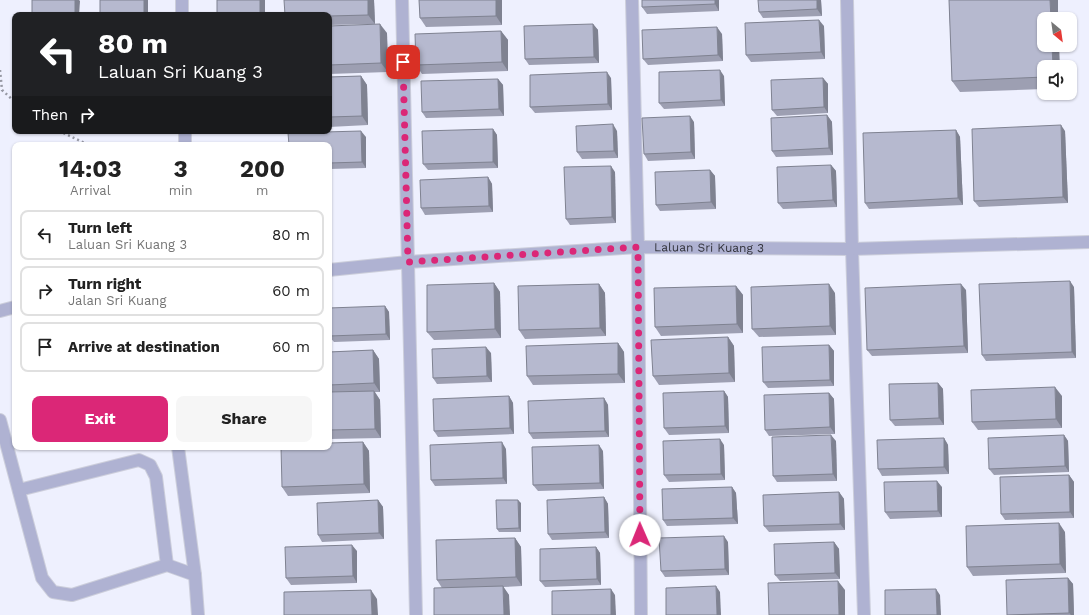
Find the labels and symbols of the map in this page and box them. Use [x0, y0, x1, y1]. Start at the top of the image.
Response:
north arrow [1037, 12, 1077, 52]
pin [386, 45, 420, 79]
street label: Laluan Sri Kuang 3 [654, 240, 764, 255]
position arrow [619, 514, 661, 556]

